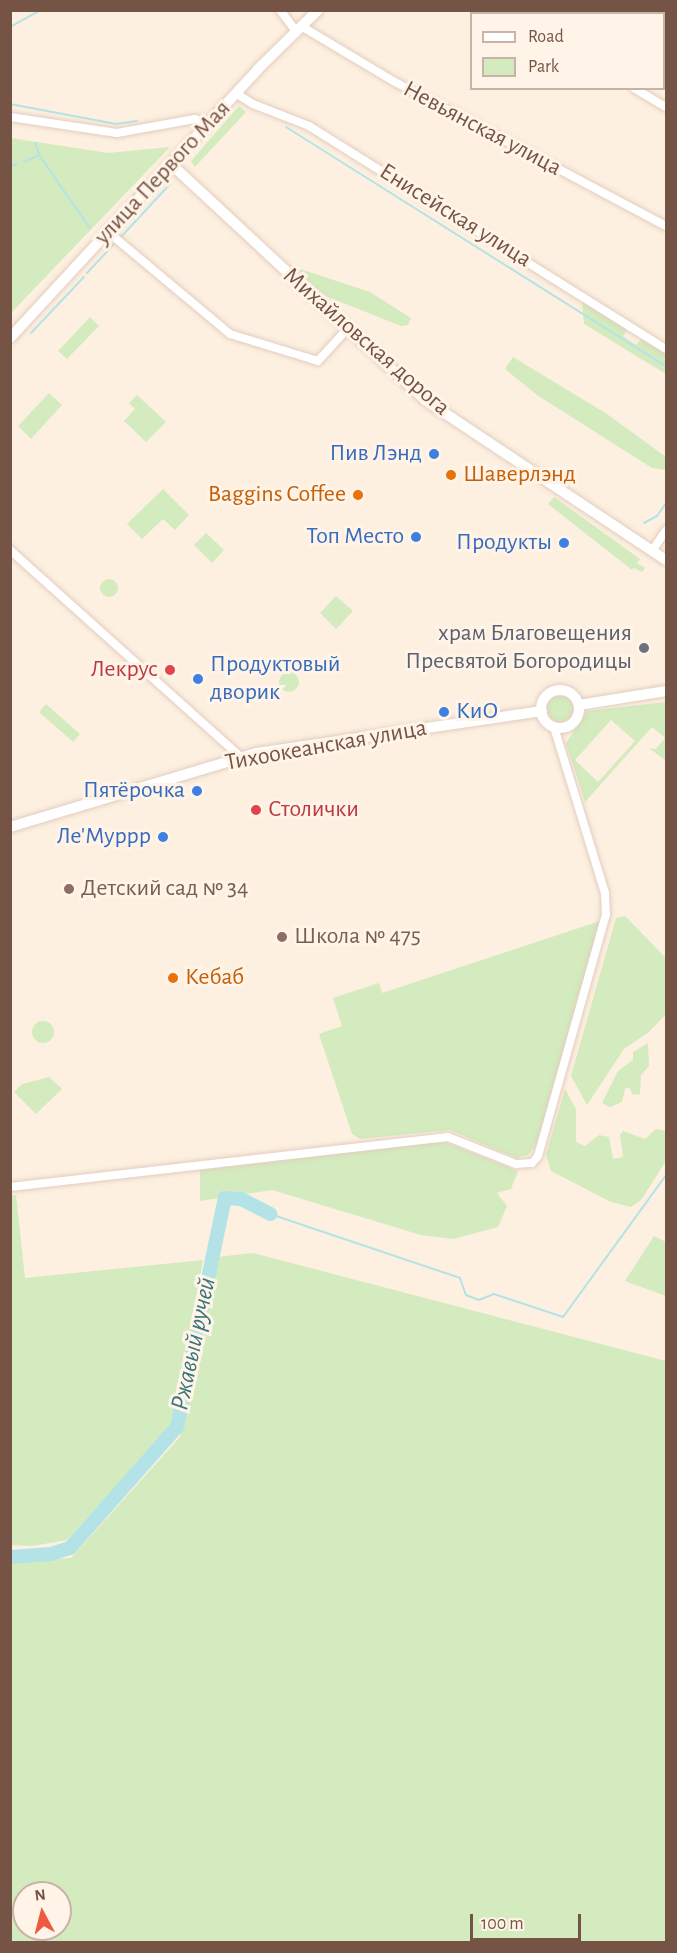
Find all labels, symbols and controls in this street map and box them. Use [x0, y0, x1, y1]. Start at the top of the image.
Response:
legend [470, 12, 665, 90]
text: Road [528, 28, 564, 46]
text: Park [528, 58, 559, 76]
street label: Невьянская улица [398, 75, 566, 183]
street label: улица Первого Мая [89, 95, 237, 251]
street label: Енисейская улица [374, 158, 536, 274]
street label: Михайловская дорога [277, 262, 455, 422]
place label: Пив Лэнд [329, 440, 422, 468]
marker: Пив Лэнд [427, 447, 441, 461]
place label: Шаверлэнд [463, 461, 576, 489]
marker: Шаверлэнд [444, 468, 458, 482]
place label: Baggins Coffee [208, 481, 346, 509]
marker: Baggins Coffee [351, 488, 365, 502]
place label: Топ Место [306, 523, 404, 551]
place label: Продукты [456, 529, 552, 557]
marker: Топ Место [409, 530, 423, 544]
marker: Продукты [557, 536, 571, 550]
place label: храм Благовещения Пресвятой Богородицы [405, 620, 632, 676]
marker: храм Благовещения Пресвятой Богородицы [637, 641, 651, 655]
place label: Продуктовый дворик [210, 651, 341, 707]
place label: Лекрус [91, 656, 158, 684]
marker: Лекрус [163, 663, 177, 677]
marker: Продуктовый дворик [191, 672, 205, 686]
place label: КиО [456, 698, 498, 726]
marker: КиО [437, 705, 451, 719]
street label: Тихоокеанская улица [223, 714, 429, 778]
place label: Пятёрочка [83, 777, 185, 805]
marker: Пятёрочка [190, 784, 204, 798]
place label: Столички [268, 796, 359, 824]
marker: Столички [249, 803, 263, 817]
place label: Ле'Муррр [57, 823, 151, 851]
marker: Ле'Муррр [156, 830, 170, 844]
place label: Детский сад № 34 [81, 875, 248, 903]
marker: Детский сад № 34 [62, 882, 76, 896]
place label: Школа № 475 [294, 923, 421, 951]
marker: Школа № 475 [275, 930, 289, 944]
place label: Кебаб [185, 964, 244, 992]
marker: Кебаб [166, 971, 180, 985]
water label: Ржавый ручей [165, 1275, 223, 1413]
north arrow [12, 1881, 72, 1941]
text: N [34, 1887, 47, 1904]
scale bar [473, 1902, 584, 1940]
text: 100 m [481, 1915, 524, 1933]

